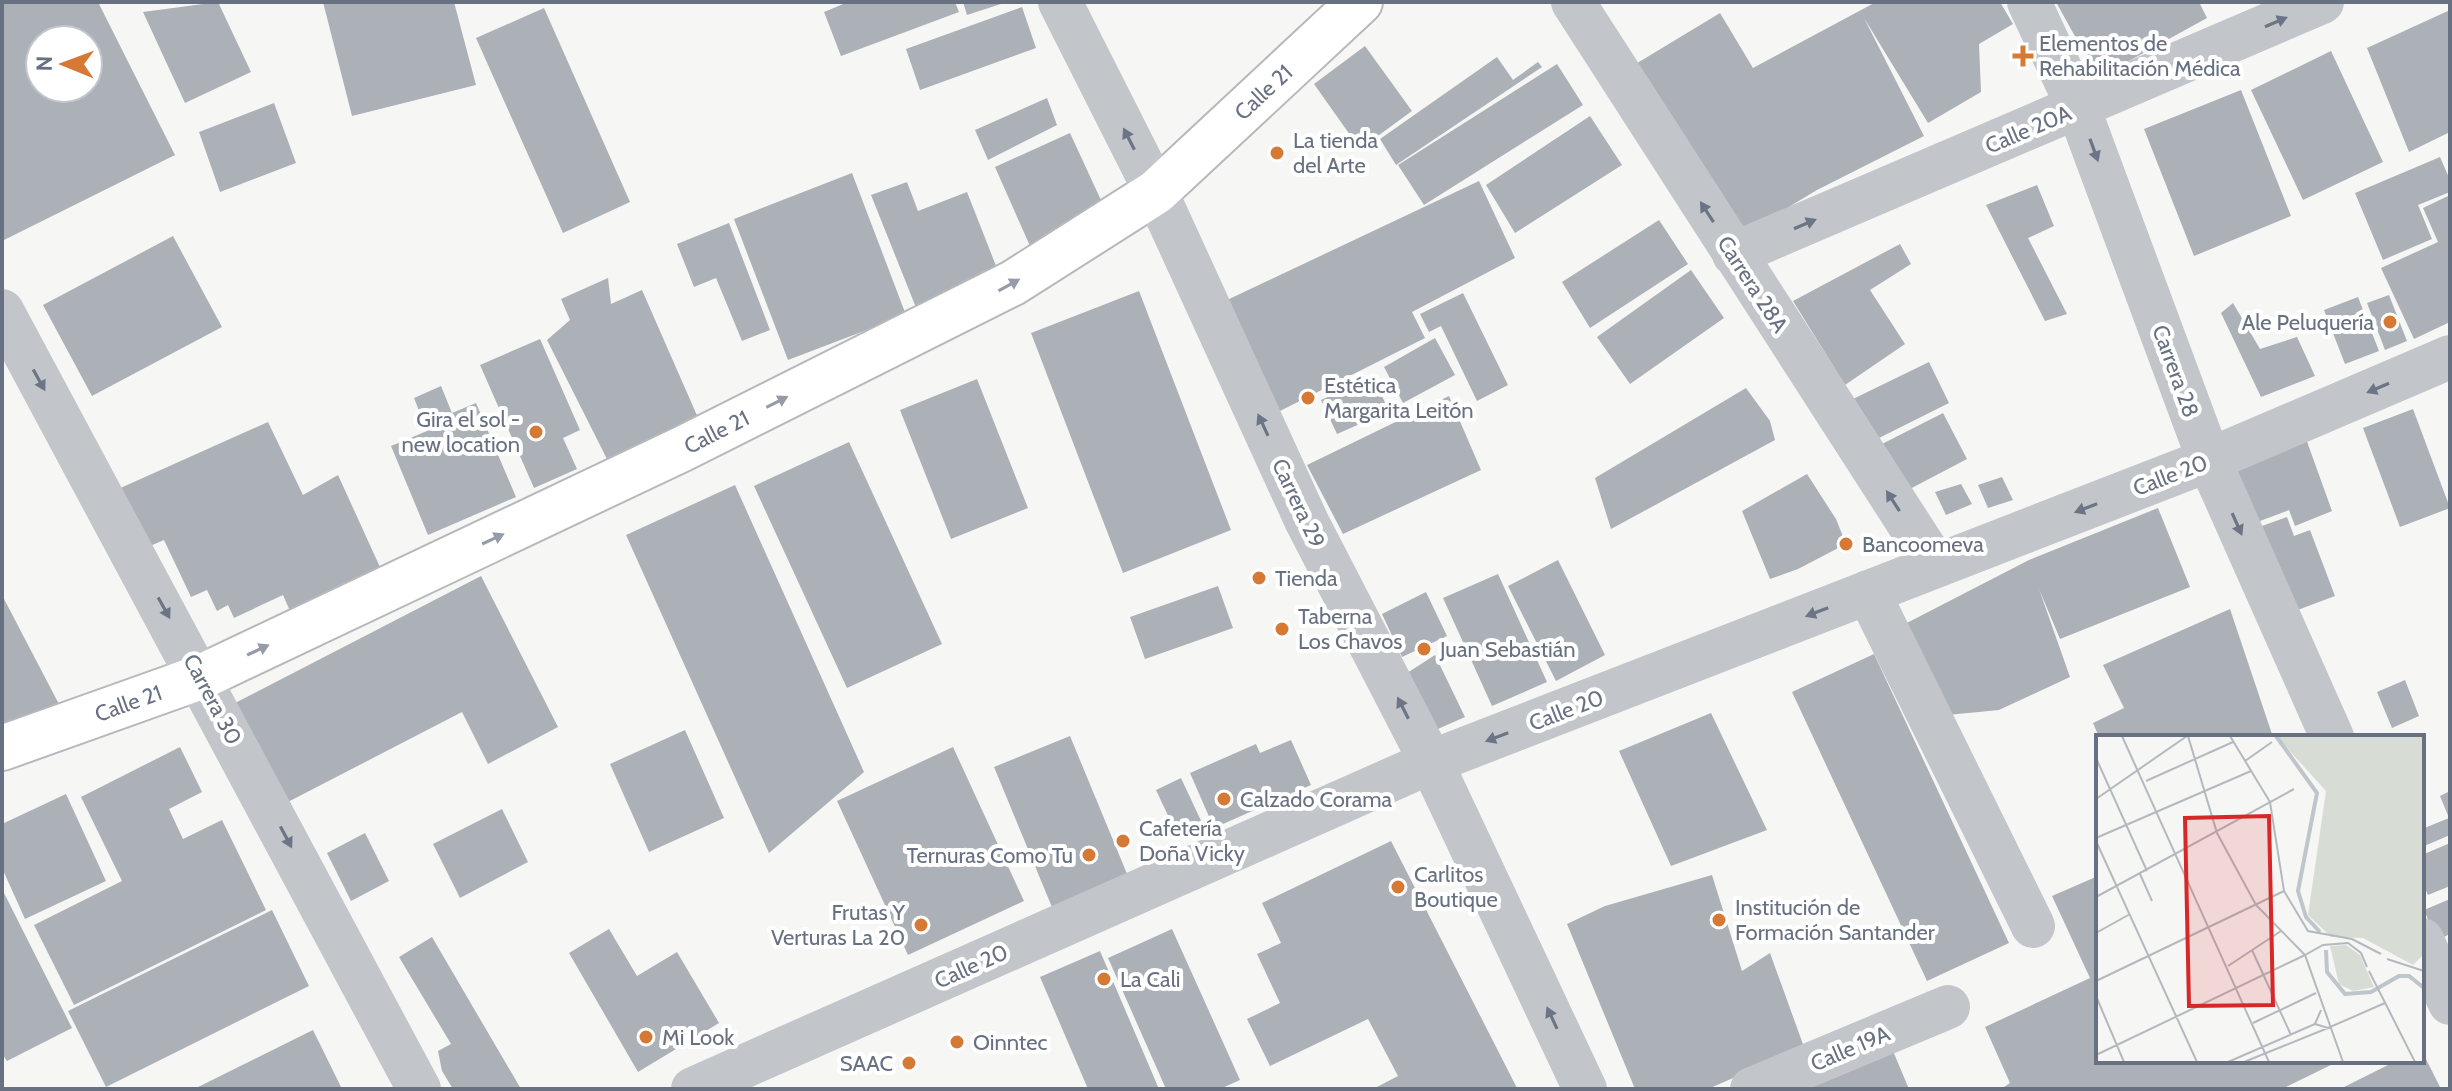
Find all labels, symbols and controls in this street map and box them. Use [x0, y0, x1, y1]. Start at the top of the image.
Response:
one-way arrow [2264, 15, 2288, 28]
north arrow [24, 24, 104, 104]
place label: Elementos de Rehabilitación Médica [2039, 30, 2241, 82]
marker: Elementos de Rehabilitación Médica [2014, 47, 2032, 65]
text: N [31, 56, 58, 72]
street label: Calle 21 [1229, 59, 1298, 126]
street label: Calle 20A [1981, 99, 2076, 160]
one-way arrow [1123, 127, 1136, 150]
place label: La tienda del Arte [1293, 127, 1378, 179]
one-way arrow [2088, 138, 2101, 162]
marker: La tienda del Arte [1268, 144, 1286, 162]
one-way arrow [1699, 201, 1714, 222]
one-way arrow [1794, 217, 1817, 230]
street label: Carrera 28A [1711, 231, 1794, 338]
one-way arrow [998, 278, 1021, 291]
place label: Ale Peluquería [2242, 309, 2374, 336]
marker: Ale Peluquería [2381, 313, 2399, 331]
street label: Carrera 28 [2146, 321, 2205, 421]
one-way arrow [33, 368, 46, 391]
place label: Estética Margarita Leitón [1324, 372, 1474, 424]
one-way arrow [2366, 381, 2390, 394]
marker: Estética Margarita Leitón [1299, 389, 1317, 407]
one-way arrow [766, 395, 789, 408]
street label: Calle 21 [680, 405, 754, 460]
place label: Gira el sol - new location [402, 406, 520, 458]
one-way arrow [1256, 413, 1270, 437]
marker: Gira el sol - new location [527, 423, 545, 441]
street label: Calle 20 [2129, 449, 2211, 502]
street label: Carrera 29 [1266, 454, 1331, 552]
one-way arrow [1886, 490, 1901, 511]
one-way arrow [2074, 502, 2098, 515]
one-way arrow [2231, 512, 2244, 535]
place label: Bancoomeva [1862, 531, 1984, 558]
one-way arrow [481, 532, 504, 546]
marker: Bancoomeva [1837, 535, 1855, 553]
place label: Tienda [1275, 565, 1338, 592]
marker: Tienda [1250, 569, 1268, 587]
one-way arrow [156, 597, 170, 619]
place label: Taberna Los Chavos [1298, 603, 1402, 655]
one-way arrow [1805, 606, 1829, 619]
marker: Taberna Los Chavos [1273, 620, 1291, 638]
place label: Juan Sebastián [1439, 636, 1576, 663]
marker: Juan Sebastián [1415, 640, 1433, 658]
one-way arrow [246, 643, 269, 657]
street label: Carrera 30 [178, 649, 248, 749]
street label: Calle 21 [91, 679, 166, 728]
street label: Calle 20 [1525, 684, 1607, 737]
one-way arrow [1396, 697, 1410, 720]
one-way arrow [1485, 730, 1509, 743]
inset map [2096, 735, 2424, 1063]
place label: Calzado Corama [1240, 786, 1392, 813]
marker: Calzado Corama [1215, 790, 1233, 808]
place label: Cafetería Doña Vicky [1139, 815, 1245, 867]
one-way arrow [280, 826, 293, 849]
marker: Cafetería Doña Vicky [1114, 832, 1132, 850]
place label: Ternuras Como Tu [907, 842, 1073, 869]
marker: Ternuras Como Tu [1080, 846, 1098, 864]
place label: Carlitos Boutique [1414, 861, 1498, 913]
marker: Carlitos Boutique [1389, 878, 1407, 896]
place label: Institución de Formación Santander [1735, 894, 1935, 946]
place label: Frutas Y Verturas La 20 [771, 899, 906, 951]
marker: Institución de Formación Santander [1710, 911, 1728, 929]
marker: Frutas Y Verturas La 20 [912, 916, 930, 934]
street label: Calle 20 [930, 938, 1012, 995]
place label: La Cali [1120, 966, 1181, 993]
marker: La Cali [1095, 970, 1113, 988]
one-way arrow [1545, 1007, 1559, 1030]
street label: Calle 19A [1807, 1020, 1894, 1077]
place label: Mi Look [662, 1024, 734, 1051]
marker: Mi Look [637, 1028, 655, 1046]
place label: Oinntec [973, 1029, 1047, 1056]
marker: Oinntec [948, 1033, 966, 1051]
place label: SAAC [840, 1050, 893, 1077]
marker: SAAC [900, 1054, 918, 1072]

